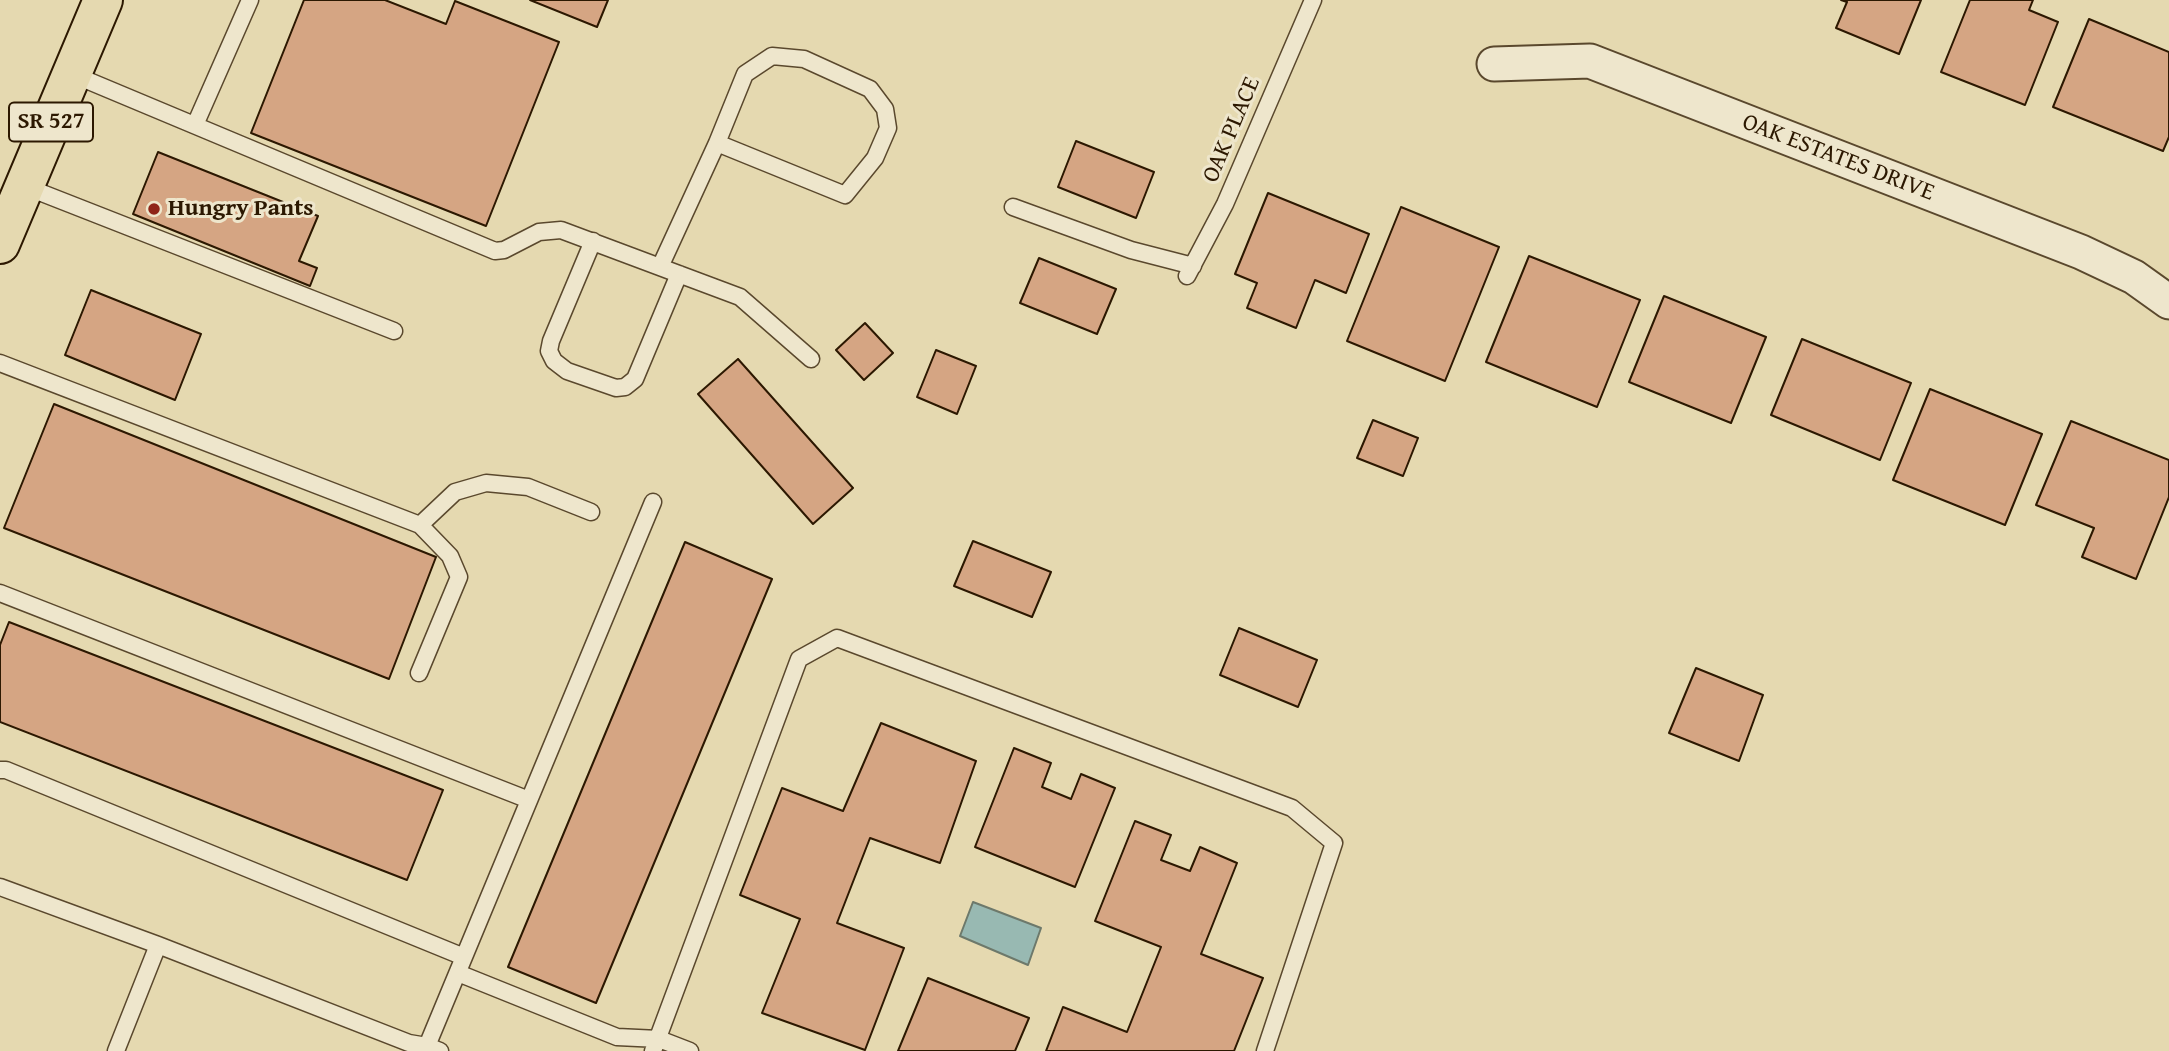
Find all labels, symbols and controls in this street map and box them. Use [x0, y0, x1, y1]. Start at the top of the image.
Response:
street label: OAK PLACE [1197, 73, 1267, 187]
road number: SR 527 [9, 102, 93, 141]
street label: OAK ESTATES DRIVE [1738, 108, 1938, 208]
place label: Hungry Pants [168, 195, 314, 223]
marker: Hungry Pants [146, 201, 162, 217]

